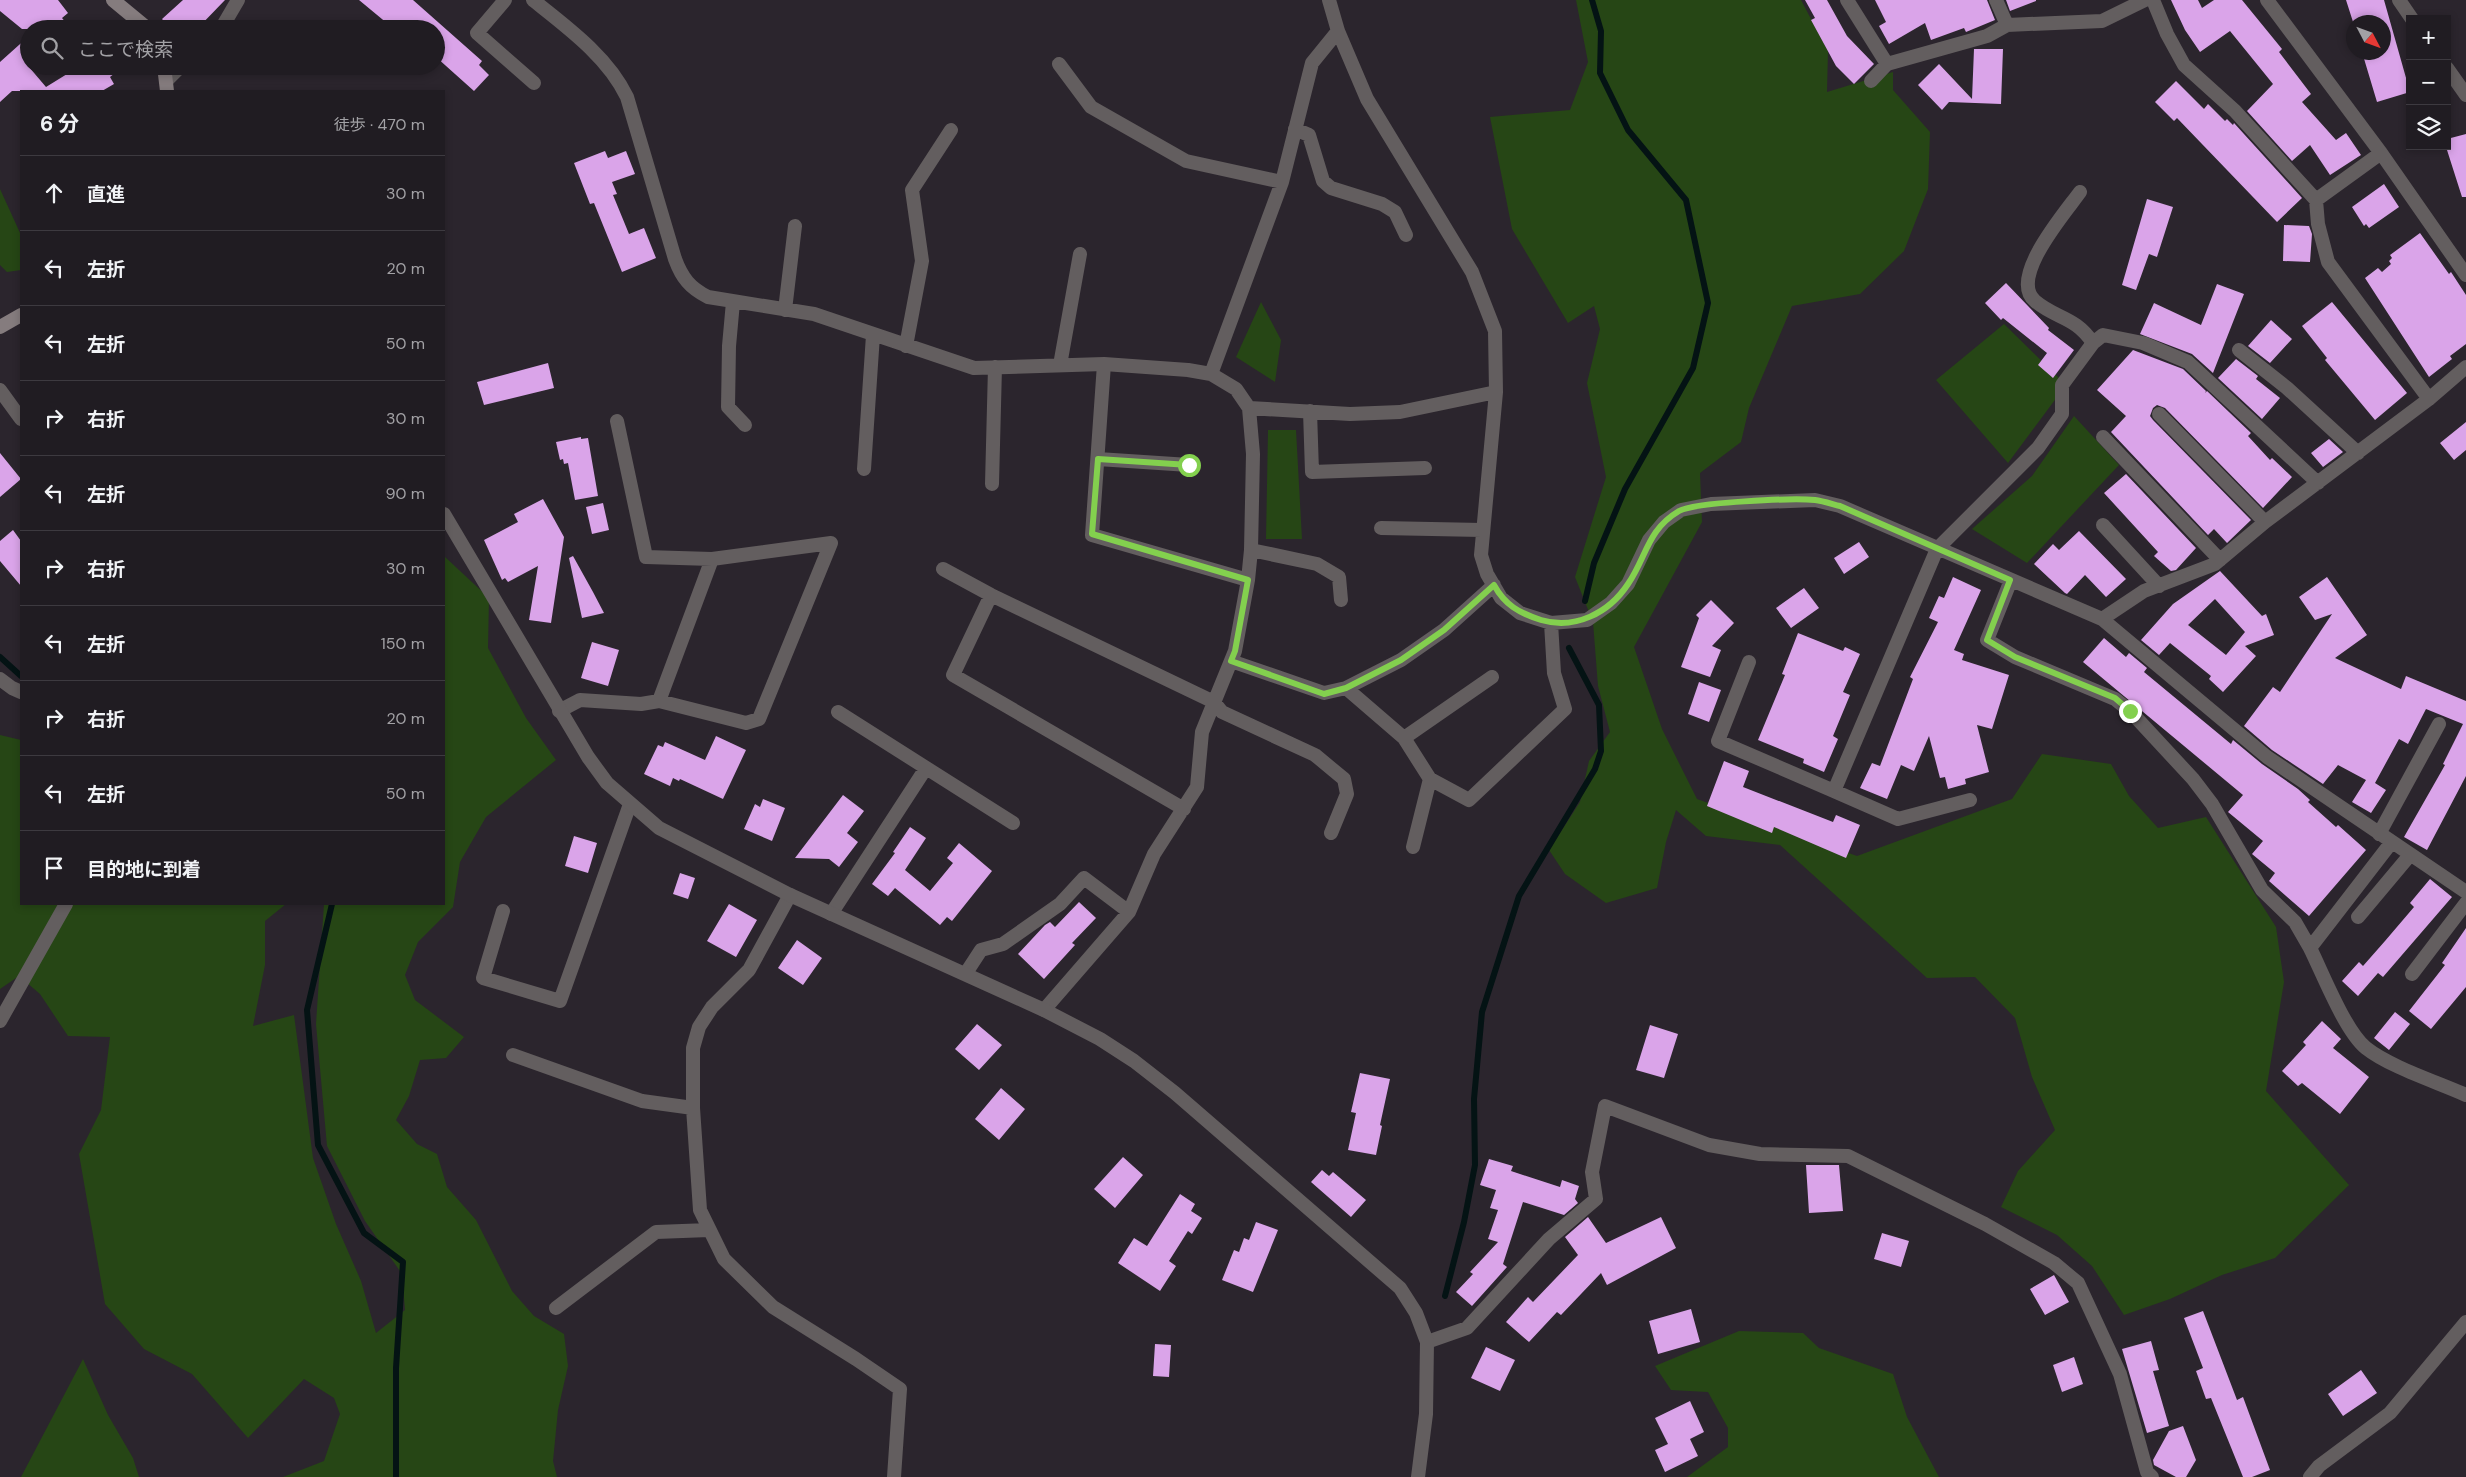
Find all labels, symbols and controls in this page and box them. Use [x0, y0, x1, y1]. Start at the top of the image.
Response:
north arrow [2346, 15, 2391, 60]
map controls [2406, 15, 2451, 150]
button: + [2406, 15, 2451, 60]
search box [20, 20, 445, 75]
icon: search [38, 34, 66, 62]
text: ここで検索 [78, 37, 173, 62]
button: − [2406, 60, 2451, 105]
button: layers [2406, 105, 2451, 150]
text: 6 分 [40, 110, 79, 138]
text: 徒歩 · 470 m [334, 114, 425, 135]
icon: ahead [40, 179, 68, 207]
text: 直進 [87, 182, 125, 207]
text: 30 m [386, 183, 425, 204]
icon: left [40, 254, 68, 282]
text: 左折 [87, 257, 125, 282]
text: 20 m [386, 258, 425, 279]
icon: left [40, 329, 68, 357]
text: 左折 [87, 332, 125, 357]
text: 50 m [386, 333, 425, 354]
icon: right [40, 404, 68, 432]
text: 右折 [87, 407, 125, 432]
text: 30 m [386, 408, 425, 429]
route start [1178, 454, 1201, 477]
icon: left [40, 479, 68, 507]
text: 左折 [87, 482, 125, 507]
text: 90 m [385, 483, 425, 504]
icon: right [40, 554, 68, 582]
text: 右折 [87, 557, 125, 582]
text: 30 m [386, 558, 425, 579]
icon: left [40, 629, 68, 657]
text: 左折 [87, 632, 125, 657]
text: 150 m [381, 633, 425, 654]
route end [2119, 700, 2142, 723]
icon: right [40, 704, 68, 732]
text: 右折 [87, 707, 125, 732]
text: 20 m [386, 708, 425, 729]
icon: left [40, 779, 68, 807]
text: 左折 [87, 782, 125, 807]
text: 50 m [386, 783, 425, 804]
icon: arrive [40, 854, 68, 882]
text: 目的地に到着 [87, 857, 201, 882]

